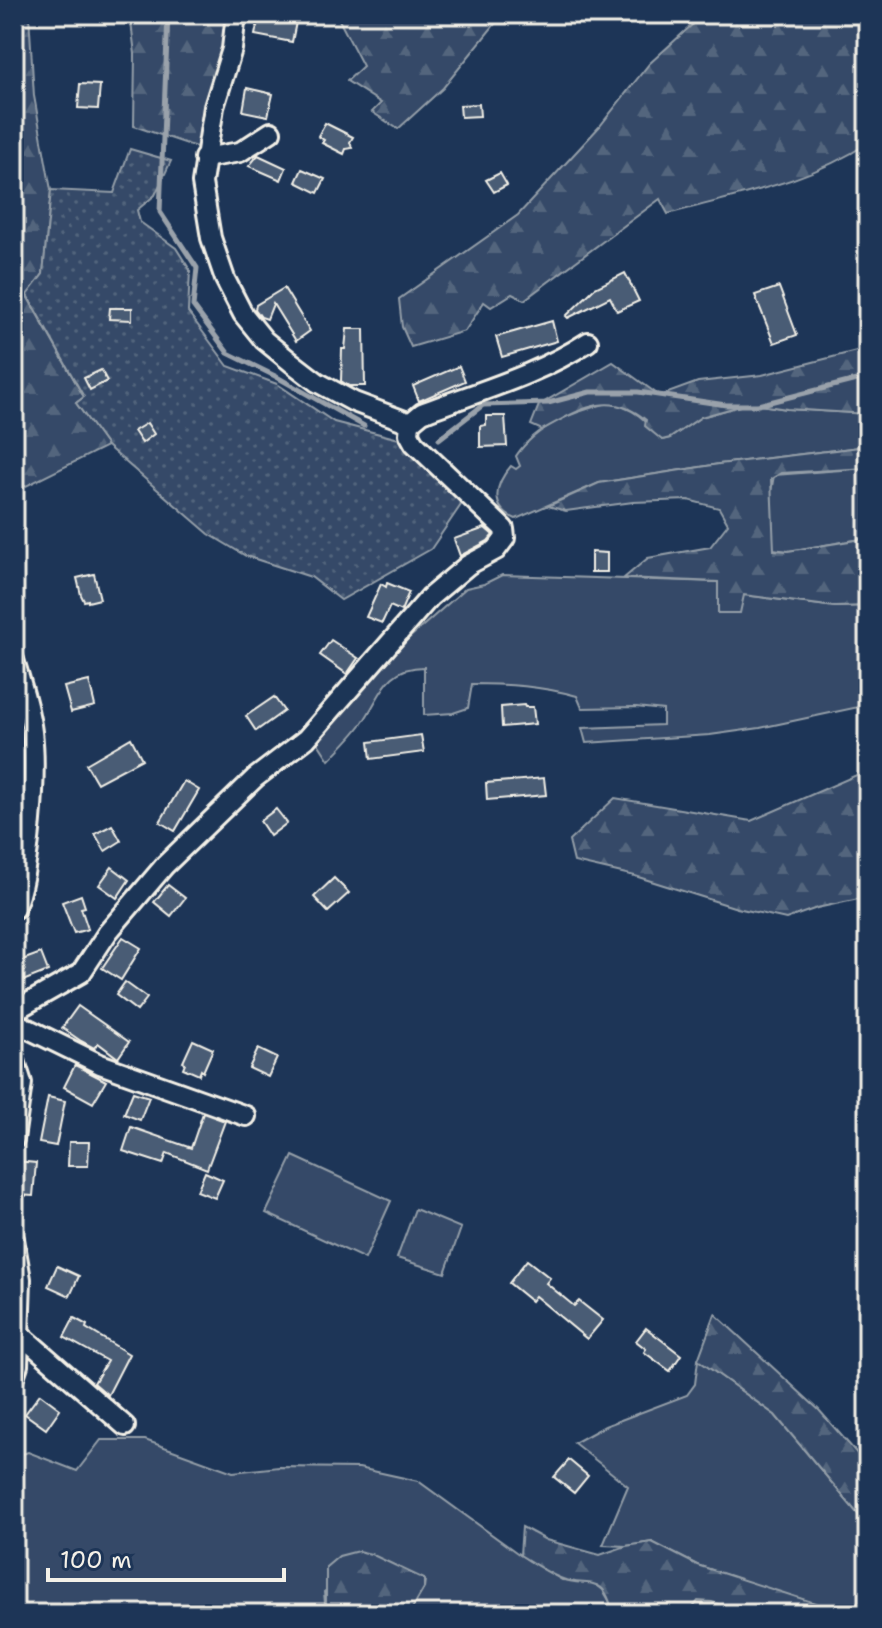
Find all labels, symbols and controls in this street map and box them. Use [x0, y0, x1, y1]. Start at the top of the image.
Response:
scale bar [48, 1532, 284, 1582]
text: 100 m [60, 1544, 132, 1576]

